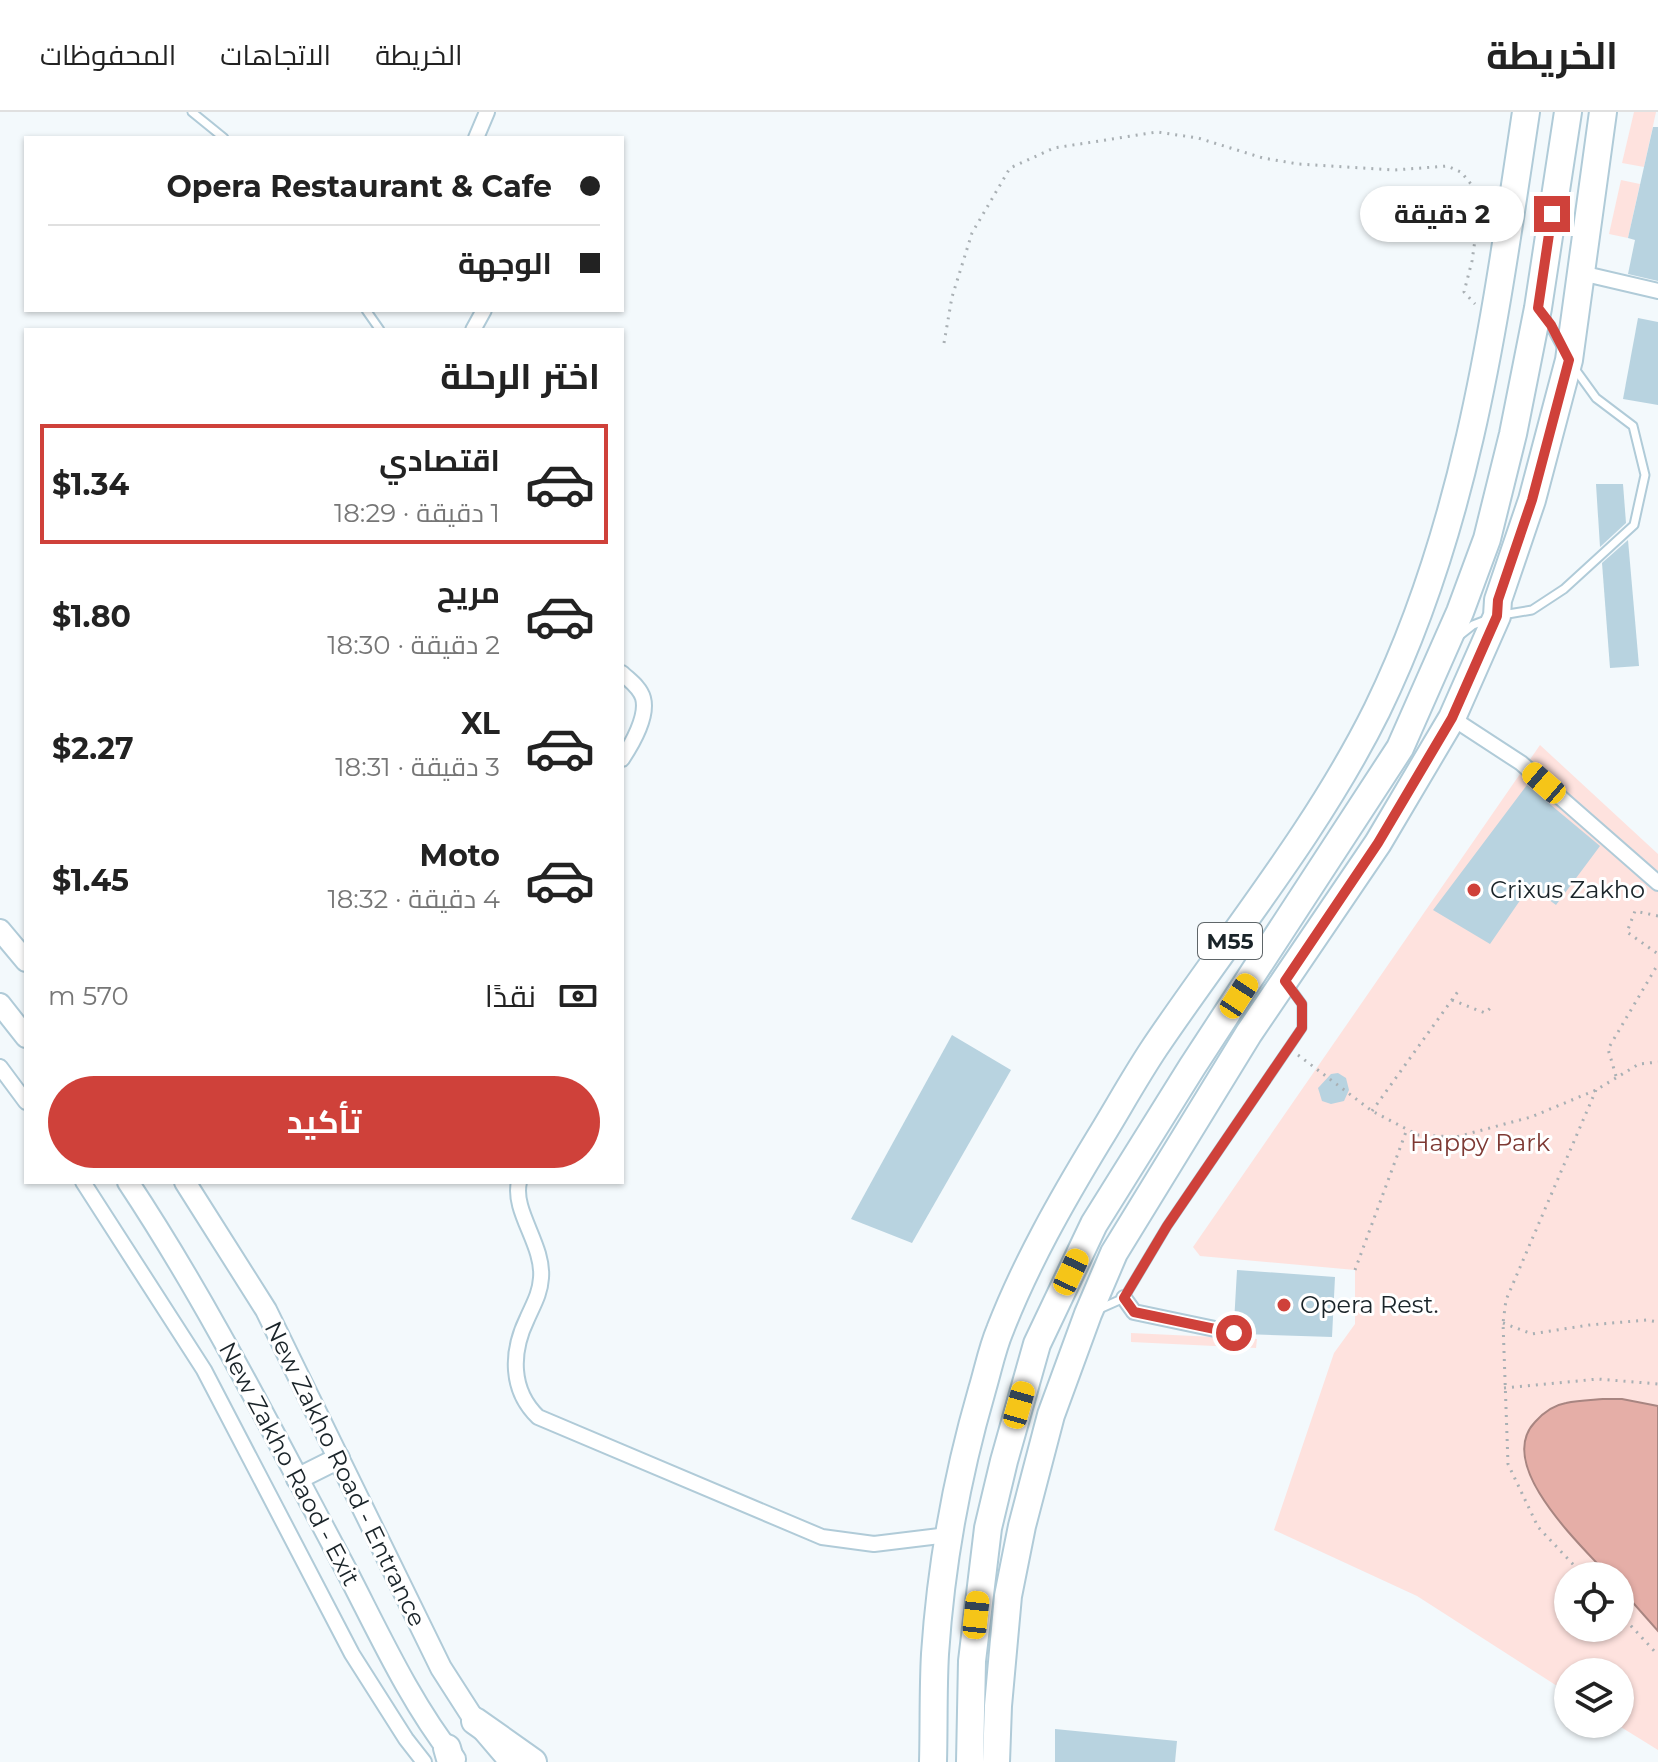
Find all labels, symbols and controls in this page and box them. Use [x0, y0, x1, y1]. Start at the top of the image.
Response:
text: الخريطة [1486, 32, 1618, 79]
text: المحفوظات [40, 38, 176, 72]
text: الاتجاهات [220, 38, 331, 72]
text: الخريطة [375, 38, 463, 72]
text: Opera Restaurant & Cafe [166, 168, 552, 205]
callout: 2 دقيقة [1360, 186, 1524, 242]
route end [1534, 196, 1570, 232]
text: 2 دقيقة [1394, 198, 1490, 230]
text: الوجهة [458, 245, 552, 282]
text: اختر الرحلة [440, 354, 600, 398]
text: اقتصادي [379, 442, 500, 479]
icon: car [524, 448, 596, 520]
text: $1.34 [52, 466, 129, 503]
text: 1 دقيقة · 18:29 [334, 497, 500, 529]
text: مريح [437, 574, 500, 611]
icon: car [524, 580, 596, 652]
text: $1.80 [52, 598, 131, 635]
text: 2 دقيقة · 18:30 [327, 629, 500, 661]
text: XL [461, 705, 500, 742]
icon: car [524, 712, 596, 784]
text: $2.27 [52, 730, 134, 767]
text: 3 دقيقة · 18:31 [335, 751, 500, 783]
car [1518, 758, 1570, 808]
text: Moto [420, 837, 500, 874]
icon: car [524, 844, 596, 916]
text: $1.45 [52, 862, 129, 899]
place label: Crixus Zakho [1490, 875, 1645, 904]
marker: Crixus Zakho [1465, 881, 1483, 899]
text: 4 دقيقة · 18:32 [327, 883, 500, 915]
road number: M55 [1198, 923, 1262, 959]
car [1216, 969, 1262, 1023]
icon: cash [556, 974, 600, 1018]
text: نقدًا [485, 978, 536, 1015]
text: 570 m [48, 980, 129, 1012]
button: تأكيد [48, 1076, 600, 1168]
park label: Happy Park [1410, 1128, 1551, 1157]
car [1050, 1245, 1092, 1299]
place label: Opera Rest. [1300, 1290, 1439, 1319]
marker: Opera Rest. [1275, 1296, 1293, 1314]
route start [1216, 1315, 1252, 1351]
street label: New Zakho Road - Entrance [259, 1316, 432, 1631]
street label: New Zakho Raod - Exit [213, 1337, 366, 1591]
car [1001, 1379, 1037, 1431]
map controls [1554, 1562, 1634, 1738]
button: locate [1554, 1562, 1634, 1642]
car [962, 1590, 990, 1640]
button: layers [1554, 1658, 1634, 1738]

